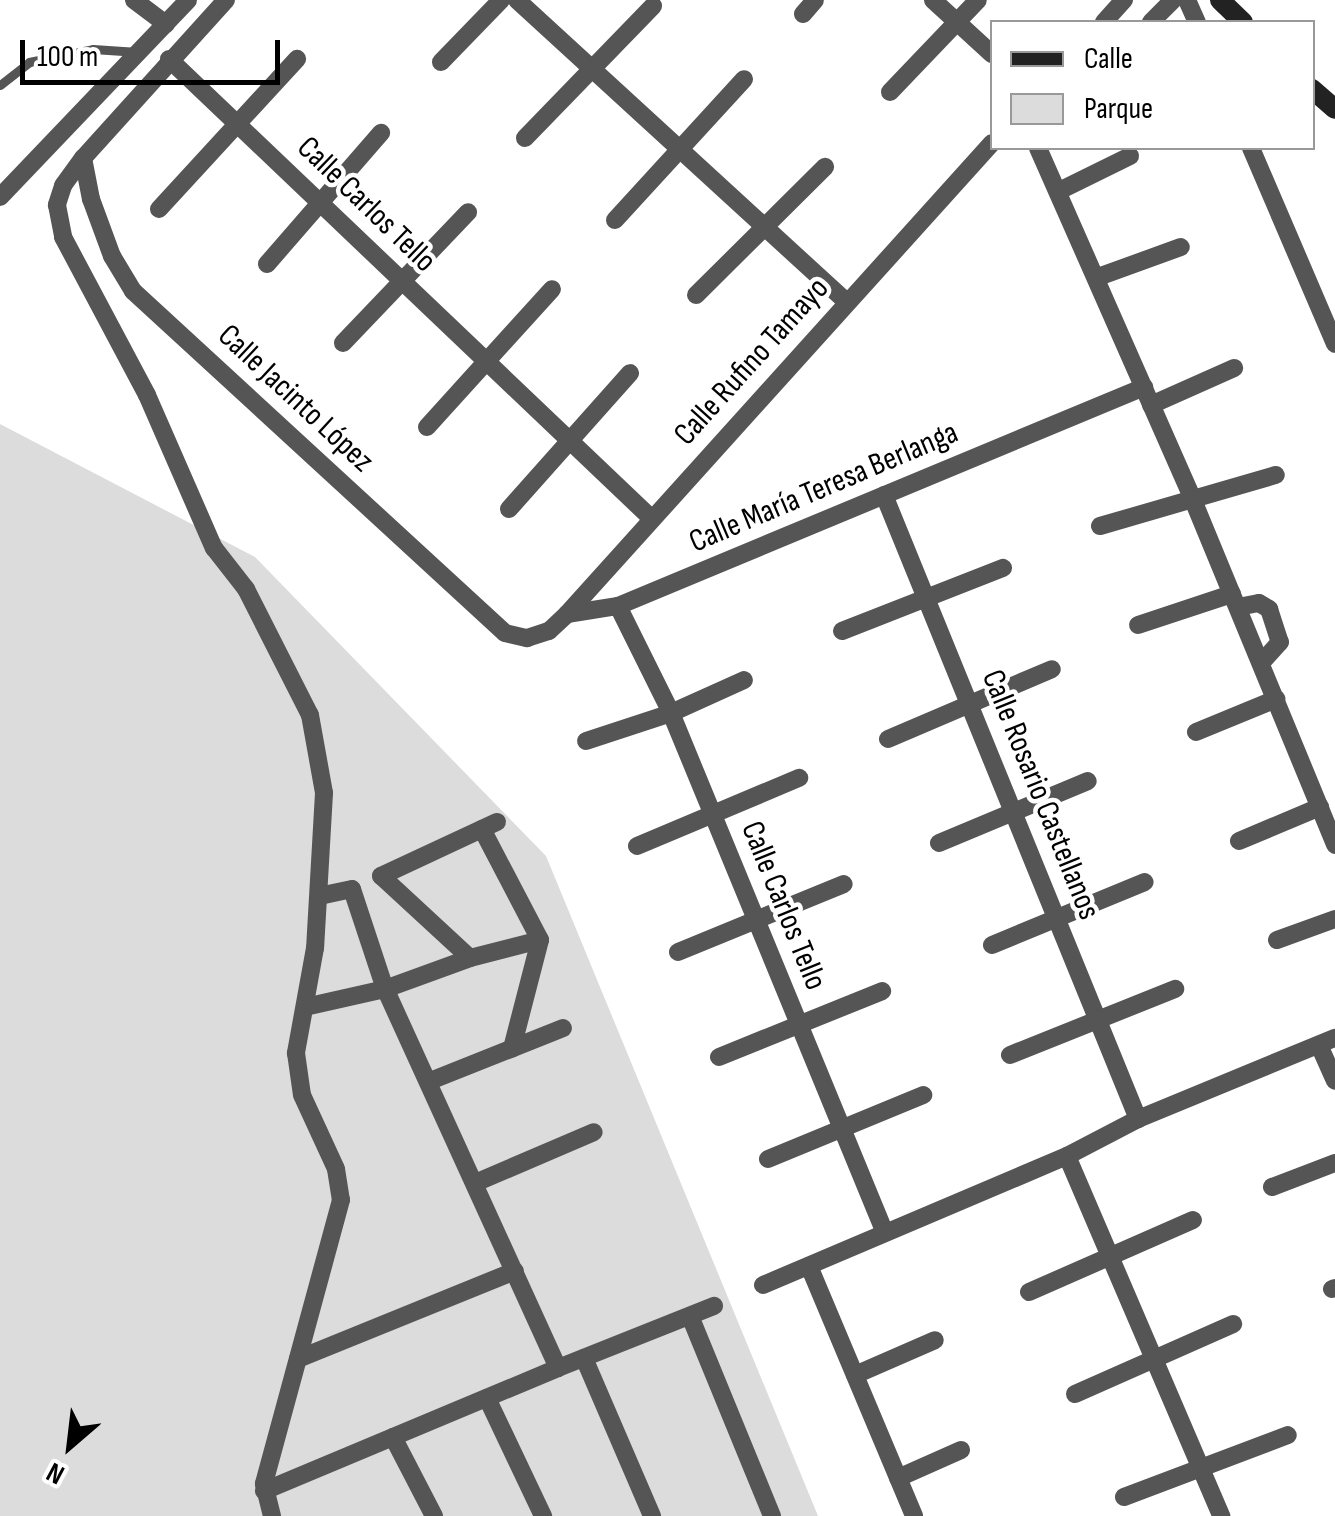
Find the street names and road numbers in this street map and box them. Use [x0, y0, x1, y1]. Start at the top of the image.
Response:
street label: Calle Carlos Tello [289, 129, 443, 281]
street label: Calle Rufino Tamayo [667, 270, 837, 454]
street label: Calle Jacinto López [209, 317, 381, 481]
street label: Calle María Teresa Berlanga [684, 414, 964, 562]
street label: Calle Rosario Castellanos [972, 665, 1108, 925]
street label: Calle Carlos Tello [732, 816, 834, 996]

